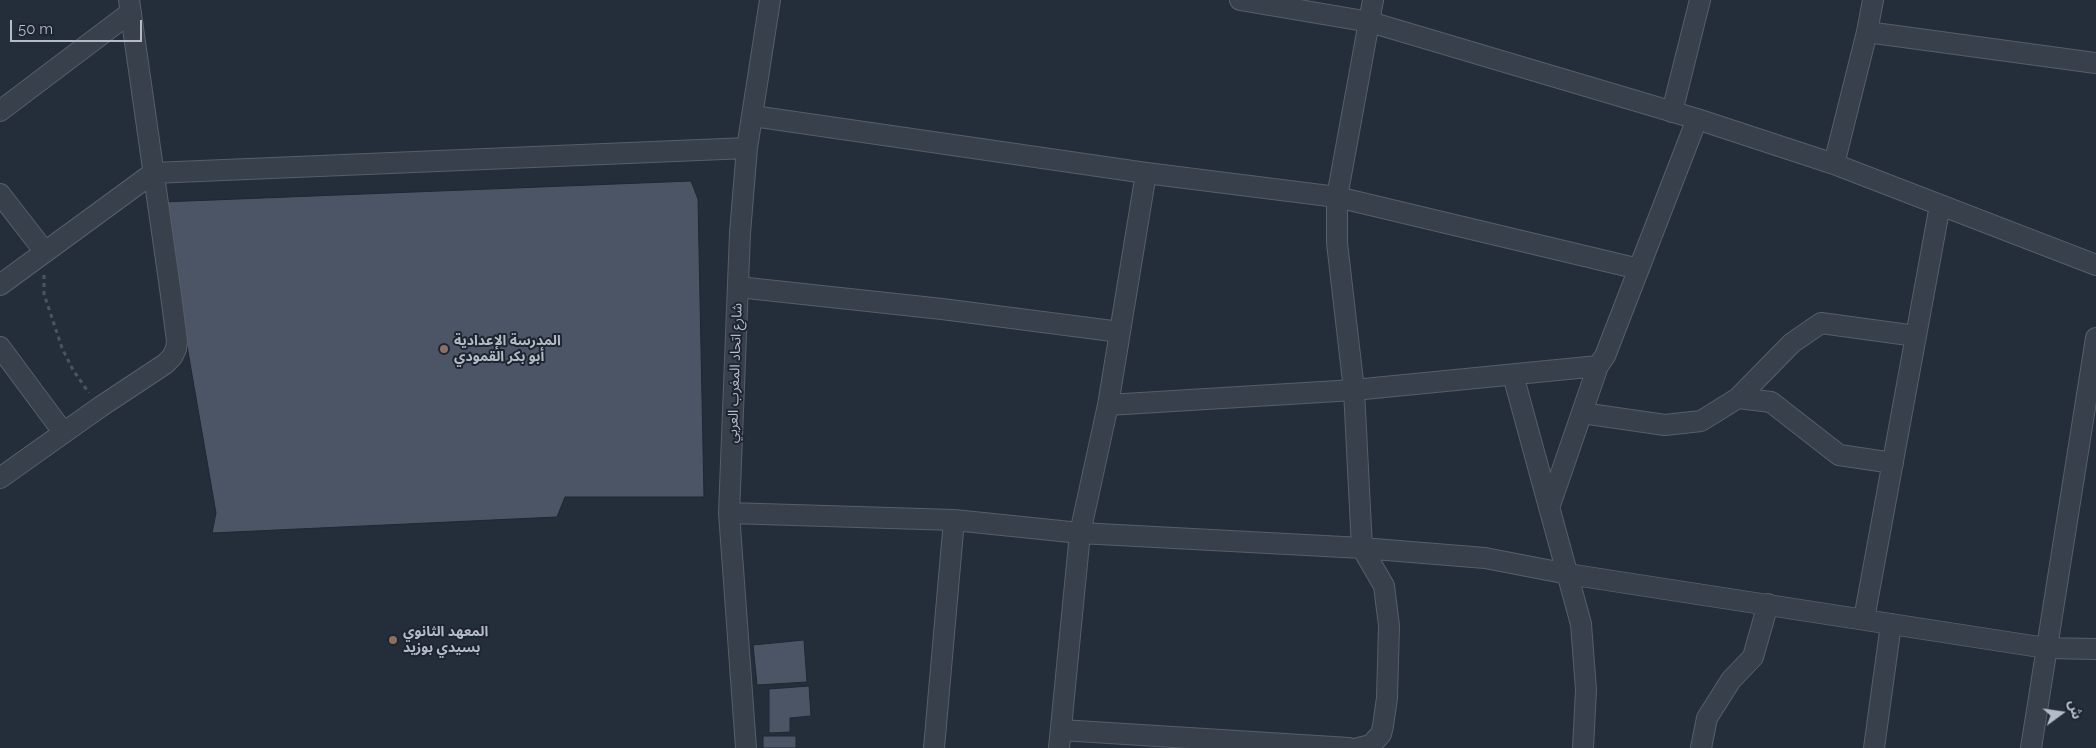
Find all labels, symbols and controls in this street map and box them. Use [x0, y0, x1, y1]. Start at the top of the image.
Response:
scale bar [12, 10, 145, 42]
text: 50 m [18, 20, 53, 38]
street label: شارع اتحاد المغرب العربي [724, 303, 746, 443]
place label: المدرسة الإعدادية أبو بكر القمودي [454, 333, 561, 366]
marker: المدرسة الإعدادية أبو بكر القمودي [438, 343, 450, 355]
place label: المعهد الثانوي بسيدي بوزيد [403, 624, 488, 656]
marker: المعهد الثانوي بسيدي بوزيد [387, 634, 399, 646]
north arrow [2036, 688, 2086, 738]
text: ش [2065, 698, 2086, 721]

